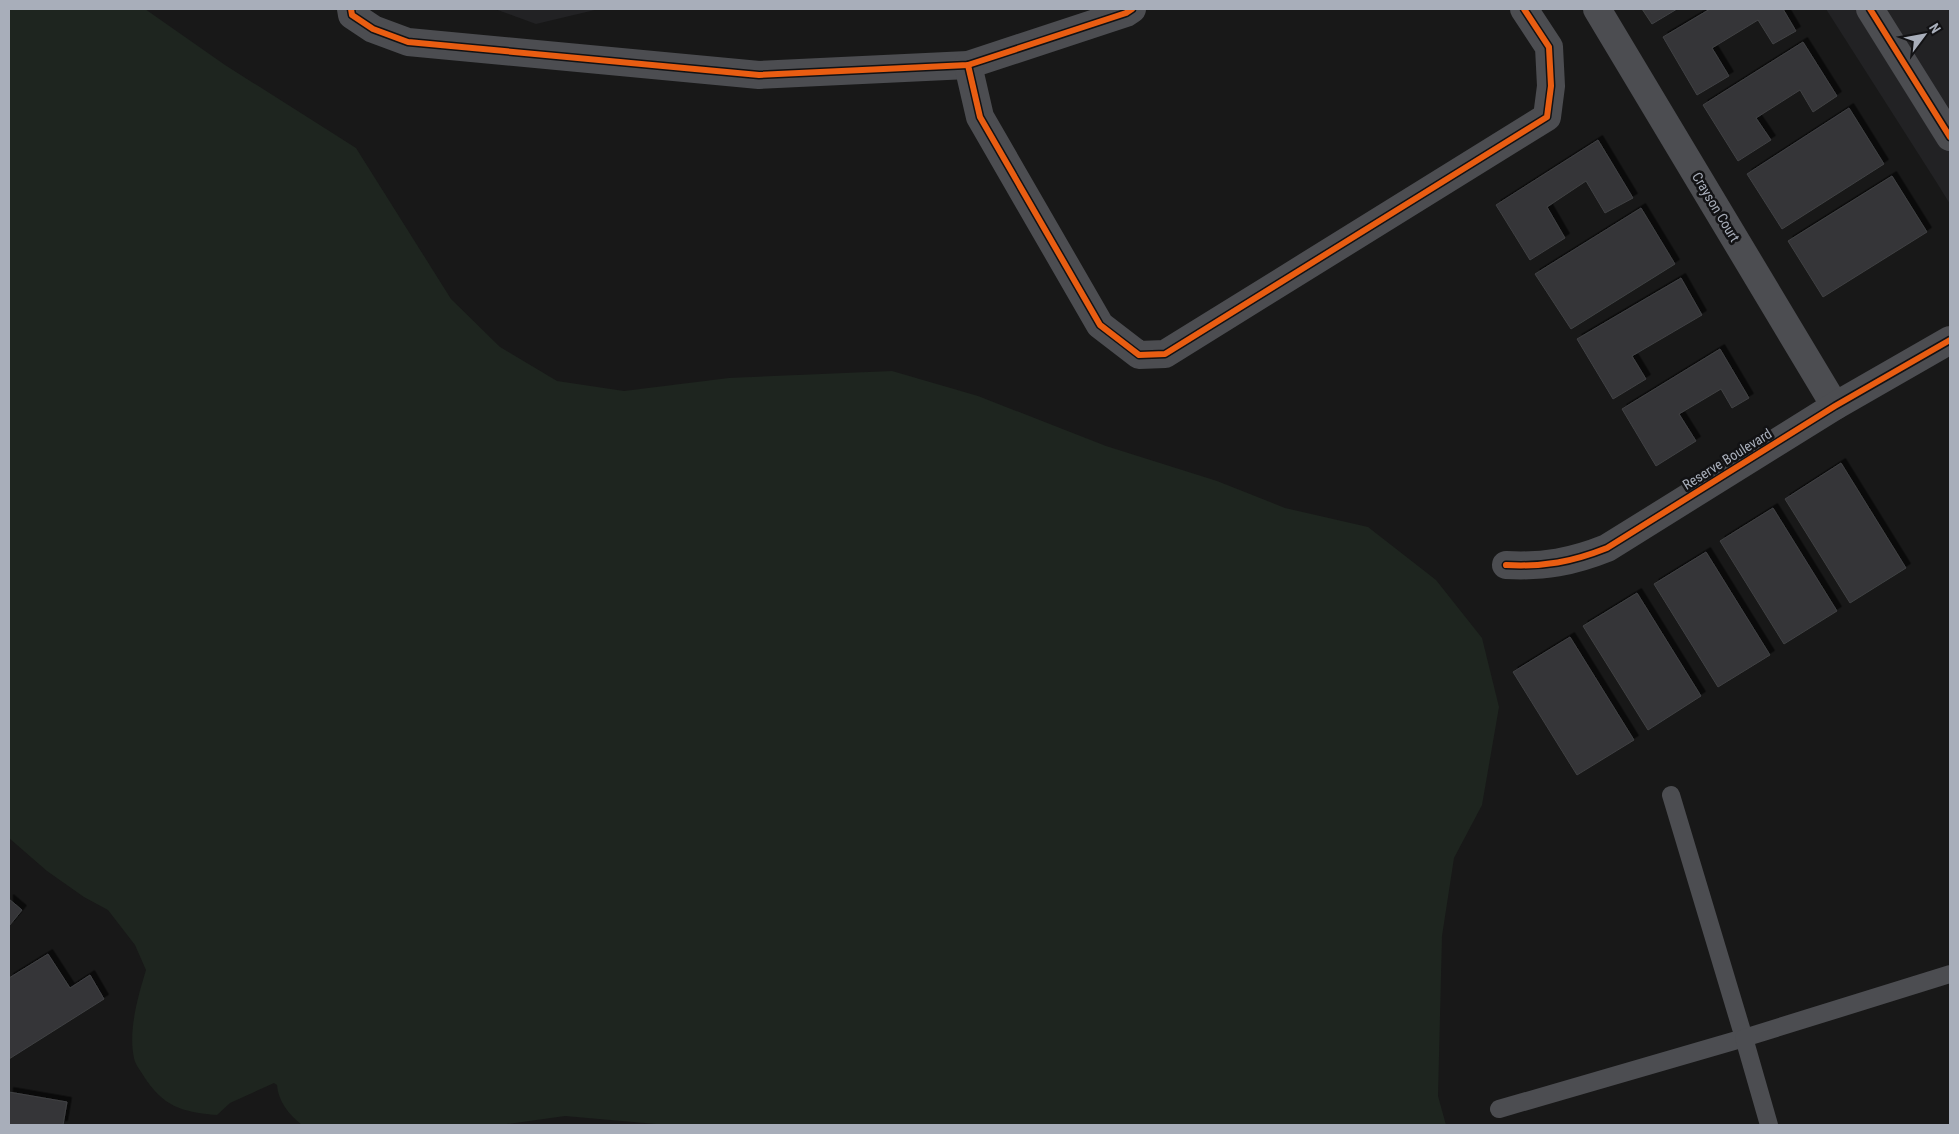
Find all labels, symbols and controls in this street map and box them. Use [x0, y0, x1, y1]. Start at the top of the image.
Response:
north arrow [1899, 10, 1949, 60]
text: N [1926, 20, 1944, 36]
street label: Crayson Court [1689, 169, 1743, 245]
street label: Reserve Boulevard [1680, 425, 1774, 493]

